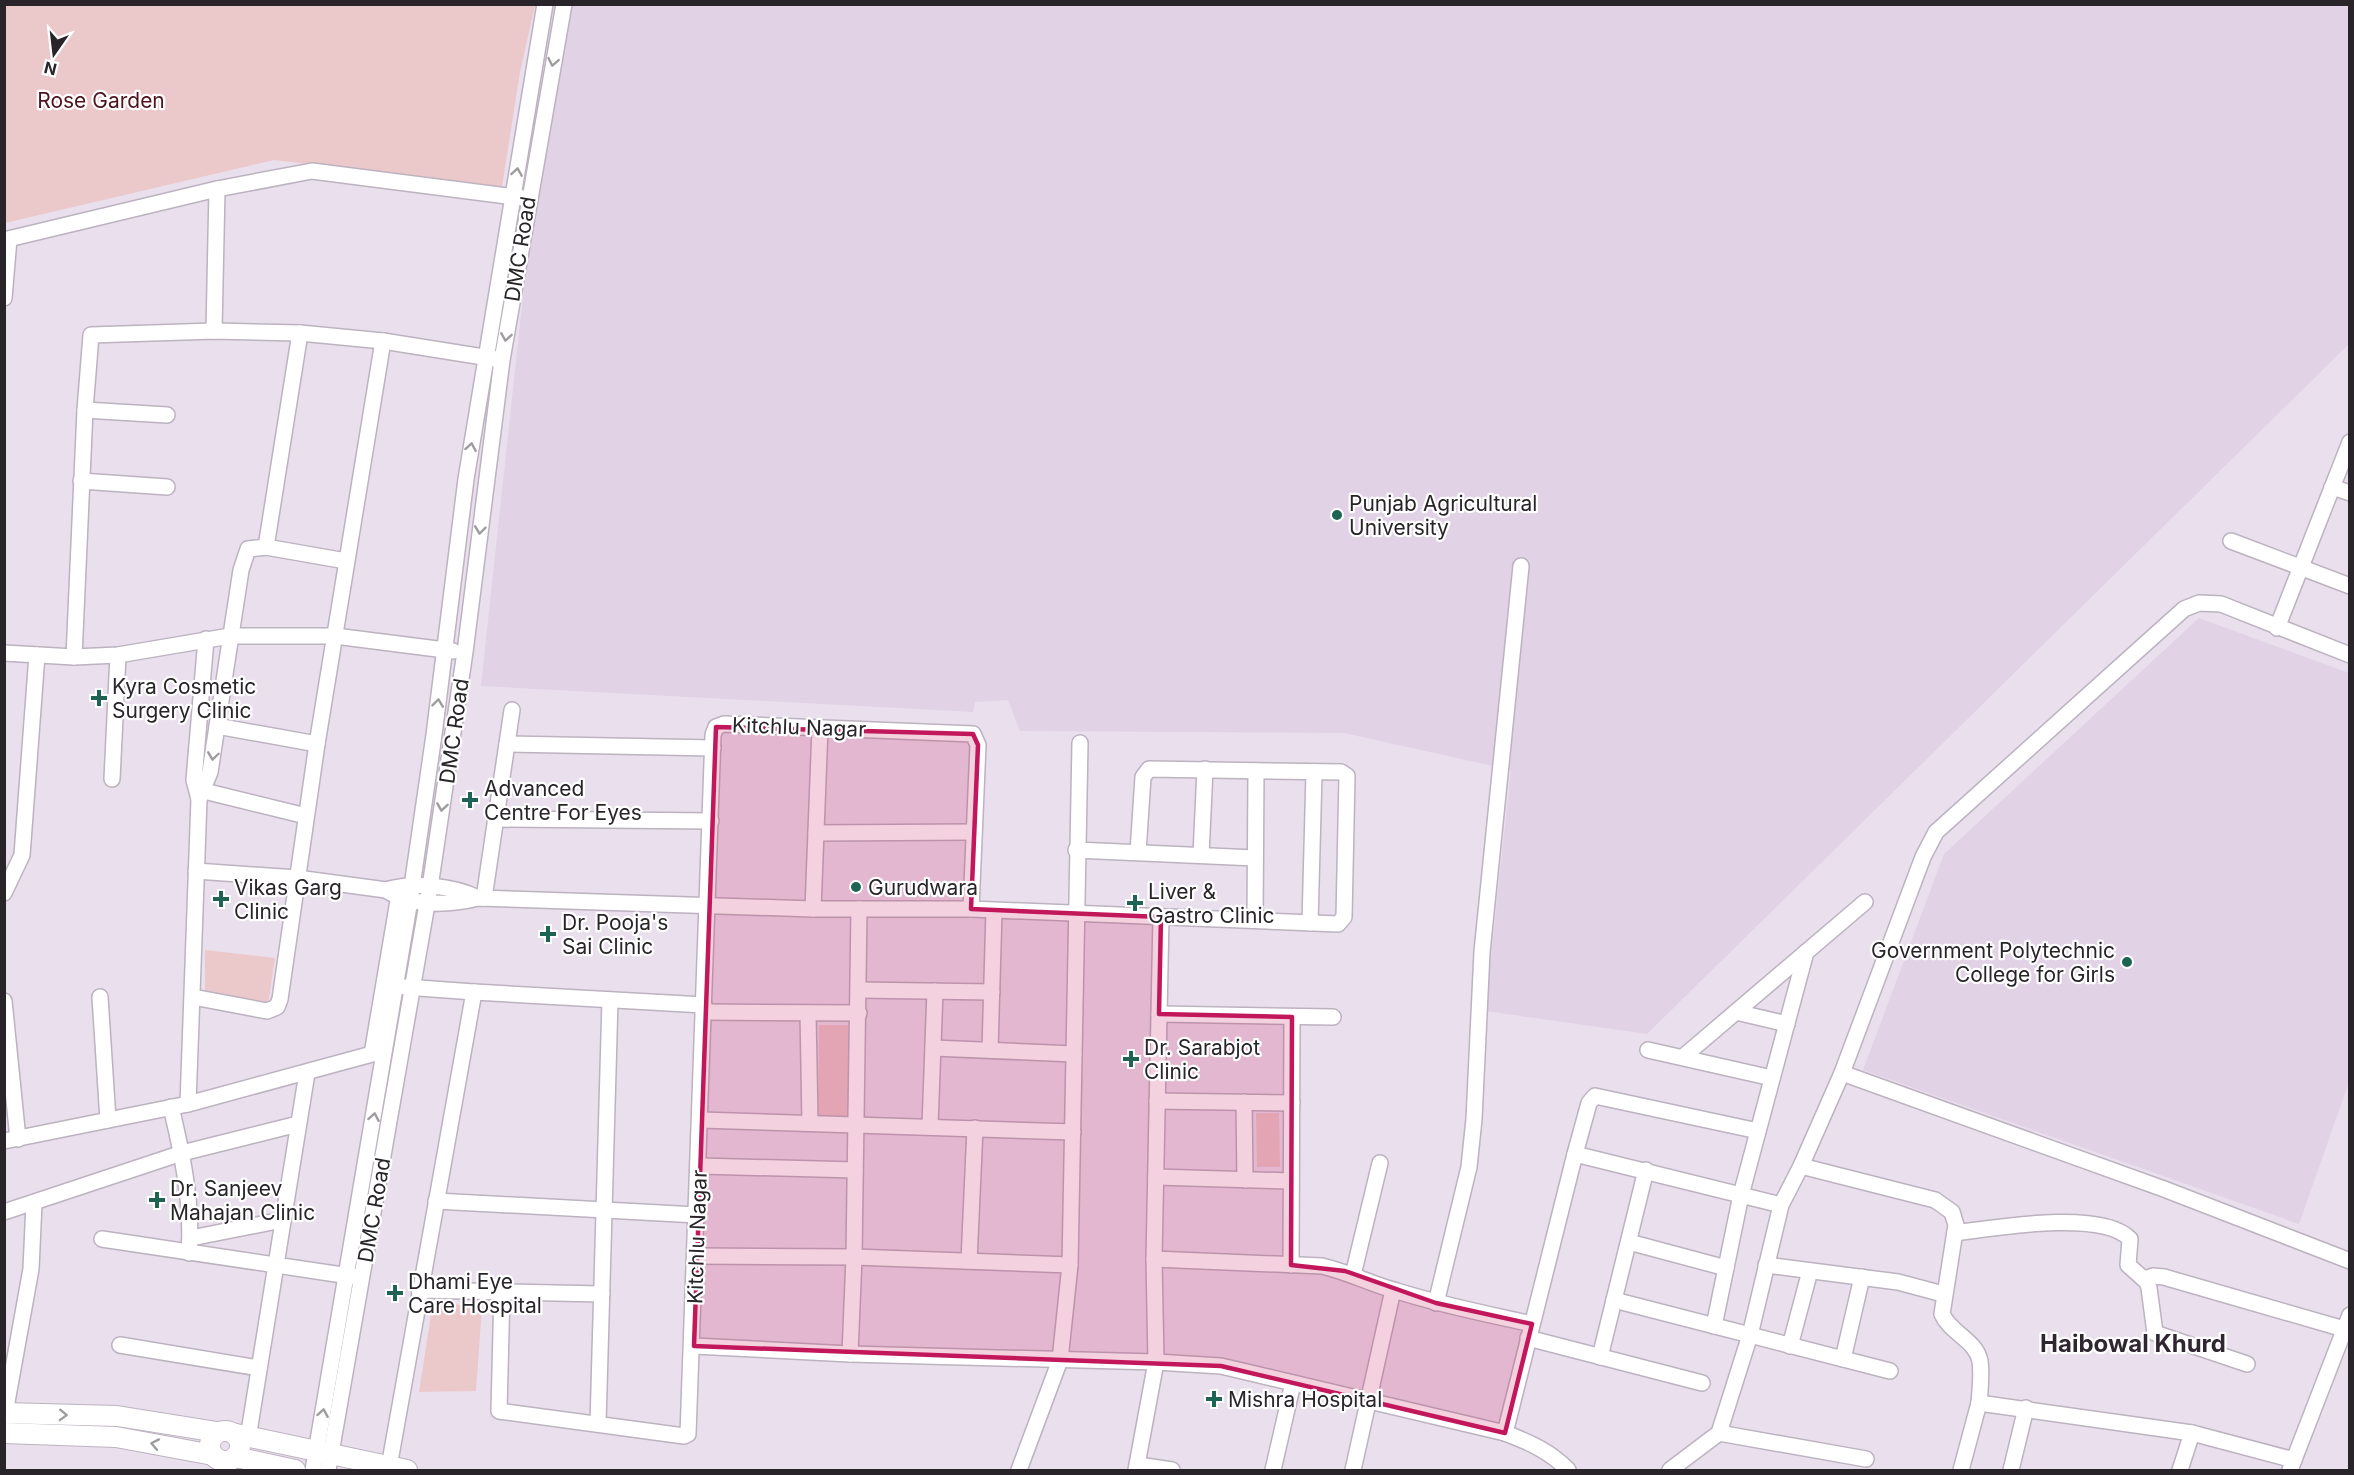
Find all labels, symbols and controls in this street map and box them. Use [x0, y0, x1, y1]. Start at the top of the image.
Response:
north arrow [24, 24, 84, 84]
text: N [42, 57, 59, 80]
one-way arrow [547, 57, 560, 67]
park label: Rose Garden [37, 88, 165, 113]
one-way arrow [510, 167, 523, 177]
street label: DMC Road [499, 195, 541, 303]
one-way arrow [500, 332, 512, 342]
one-way arrow [464, 442, 477, 452]
place label: Punjab Agricultural University [1349, 491, 1537, 540]
marker: Punjab Agricultural University [1330, 508, 1344, 522]
one-way arrow [475, 526, 487, 535]
place label: Kyra Cosmetic Surgery Clinic [112, 674, 256, 723]
street label: DMC Road [434, 677, 474, 785]
marker: Kyra Cosmetic Surgery Clinic [90, 689, 108, 707]
one-way arrow [432, 698, 444, 708]
street label: Kitchlu Nagar [732, 712, 867, 742]
one-way arrow [207, 751, 219, 760]
place label: Advanced Centre For Eyes [484, 776, 642, 825]
marker: Advanced Centre For Eyes [461, 791, 479, 809]
one-way arrow [437, 802, 449, 811]
place label: Vikas Garg Clinic [234, 875, 342, 924]
place label: Gurudwara [868, 875, 978, 900]
place label: Liver & Gastro Clinic [1148, 879, 1274, 928]
marker: Gurudwara [849, 880, 863, 894]
marker: Vikas Garg Clinic [212, 890, 230, 908]
marker: Liver & Gastro Clinic [1126, 894, 1144, 912]
place label: Dr. Pooja's Sai Clinic [562, 910, 668, 959]
marker: Dr. Pooja's Sai Clinic [539, 925, 557, 943]
place label: Government Polytechnic College for Girls [1871, 938, 2115, 987]
marker: Government Polytechnic College for Girls [2120, 955, 2134, 969]
place label: Dr. Sarabjot Clinic [1144, 1035, 1260, 1084]
marker: Dr. Sarabjot Clinic [1122, 1050, 1140, 1068]
one-way arrow [367, 1113, 380, 1123]
street label: DMC Road [352, 1156, 396, 1264]
street label: Kitchlu Nagar [682, 1169, 712, 1304]
place label: Dr. Sanjeev Mahajan Clinic [170, 1176, 315, 1225]
marker: Dr. Sanjeev Mahajan Clinic [148, 1191, 166, 1209]
place label: Dhami Eye Care Hospital [408, 1269, 542, 1318]
marker: Dhami Eye Care Hospital [386, 1284, 404, 1302]
district label: Haibowal Khurd [2040, 1329, 2226, 1358]
place label: Mishra Hospital [1228, 1387, 1382, 1412]
marker: Mishra Hospital [1205, 1390, 1223, 1408]
one-way arrow [58, 1408, 67, 1421]
one-way arrow [316, 1408, 329, 1418]
one-way arrow [151, 1438, 161, 1451]

